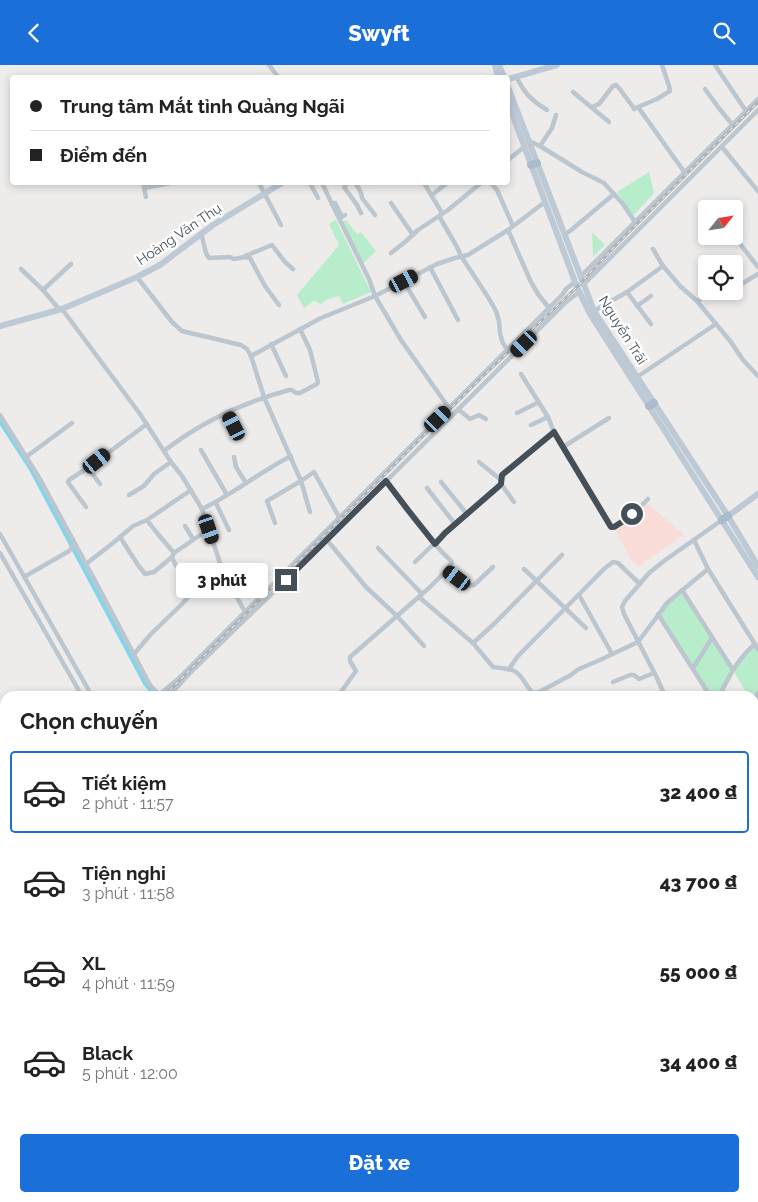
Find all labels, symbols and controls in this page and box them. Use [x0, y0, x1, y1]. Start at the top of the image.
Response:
icon: back [20, 19, 48, 47]
icon: search [710, 19, 738, 47]
text: Swyft [348, 20, 410, 46]
text: Trung tâm Mắt tỉnh Quảng Ngãi [60, 95, 345, 117]
text: Điểm đến [60, 144, 147, 166]
street label: Hoàng Văn Thụ [134, 200, 224, 268]
north arrow [698, 200, 742, 245]
map controls [698, 200, 743, 300]
button: locate [698, 255, 743, 300]
car [387, 267, 420, 295]
street label: Nguyễn Trãi [596, 293, 650, 367]
car [508, 328, 539, 360]
car [421, 403, 454, 435]
car [220, 409, 247, 443]
car [80, 446, 113, 476]
route start [621, 503, 643, 525]
car [197, 512, 220, 546]
callout: 3 phút [176, 563, 268, 597]
car [440, 563, 473, 593]
route end [275, 569, 297, 591]
text: 3 phút [197, 571, 247, 590]
text: Chọn chuyến [20, 708, 158, 734]
icon: car [22, 770, 67, 815]
text: Tiết kiệm [82, 772, 166, 794]
text: 32 400 ₫ [660, 781, 737, 803]
text: 2 phút · 11:57 [82, 794, 174, 813]
icon: car [22, 860, 67, 905]
text: Tiện nghi [82, 862, 166, 884]
text: 43 700 ₫ [660, 871, 737, 893]
text: 3 phút · 11:58 [82, 884, 175, 903]
icon: car [22, 950, 67, 995]
text: XL [82, 952, 105, 974]
text: 55 000 ₫ [660, 961, 737, 983]
text: 4 phút · 11:59 [82, 974, 175, 993]
icon: car [22, 1040, 67, 1085]
text: Black [82, 1042, 133, 1064]
text: 34 400 ₫ [660, 1051, 737, 1073]
text: 5 phút · 12:00 [82, 1064, 178, 1083]
button: Đặt xe [20, 1134, 739, 1192]

